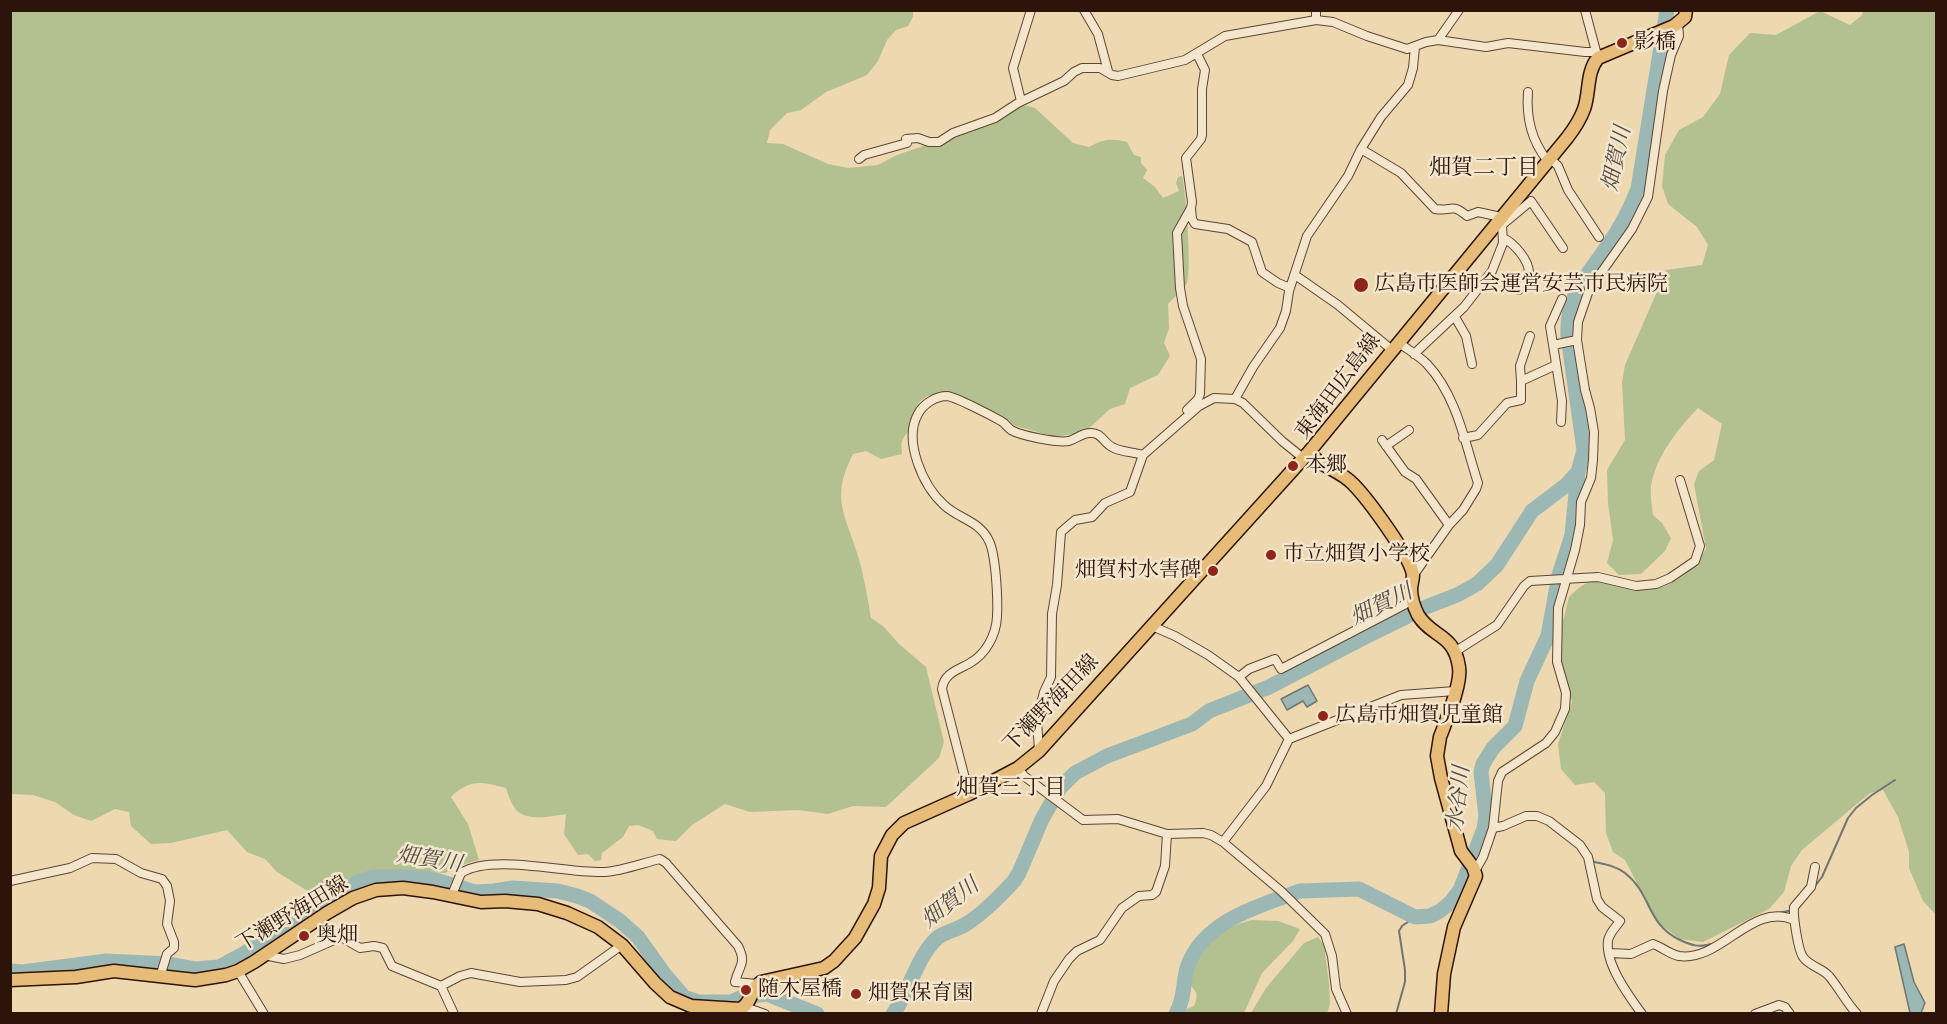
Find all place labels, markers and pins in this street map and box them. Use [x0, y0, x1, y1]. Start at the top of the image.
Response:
place label: 影橋 [1634, 30, 1676, 56]
marker: 影橋 [1615, 36, 1629, 50]
place label: 広島市医師会運営安芸市民病院 [1374, 272, 1668, 298]
marker: 広島市医師会運営安芸市民病院 [1352, 276, 1370, 294]
place label: 本郷 [1305, 453, 1347, 479]
marker: 本郷 [1286, 459, 1300, 473]
place label: 市立畑賀小学校 [1283, 542, 1430, 568]
marker: 市立畑賀小学校 [1264, 548, 1278, 562]
place label: 畑賀村水害碑 [1075, 558, 1201, 584]
marker: 畑賀村水害碑 [1206, 564, 1220, 578]
place label: 広島市畑賀児童館 [1335, 703, 1503, 729]
marker: 広島市畑賀児童館 [1316, 709, 1330, 723]
place label: 奥畑 [316, 923, 358, 949]
marker: 奥畑 [297, 929, 311, 943]
place label: 随木屋橋 [758, 977, 842, 1003]
place label: 畑賀保育園 [868, 981, 973, 1007]
marker: 随木屋橋 [739, 983, 753, 997]
marker: 畑賀保育園 [849, 987, 863, 1001]

